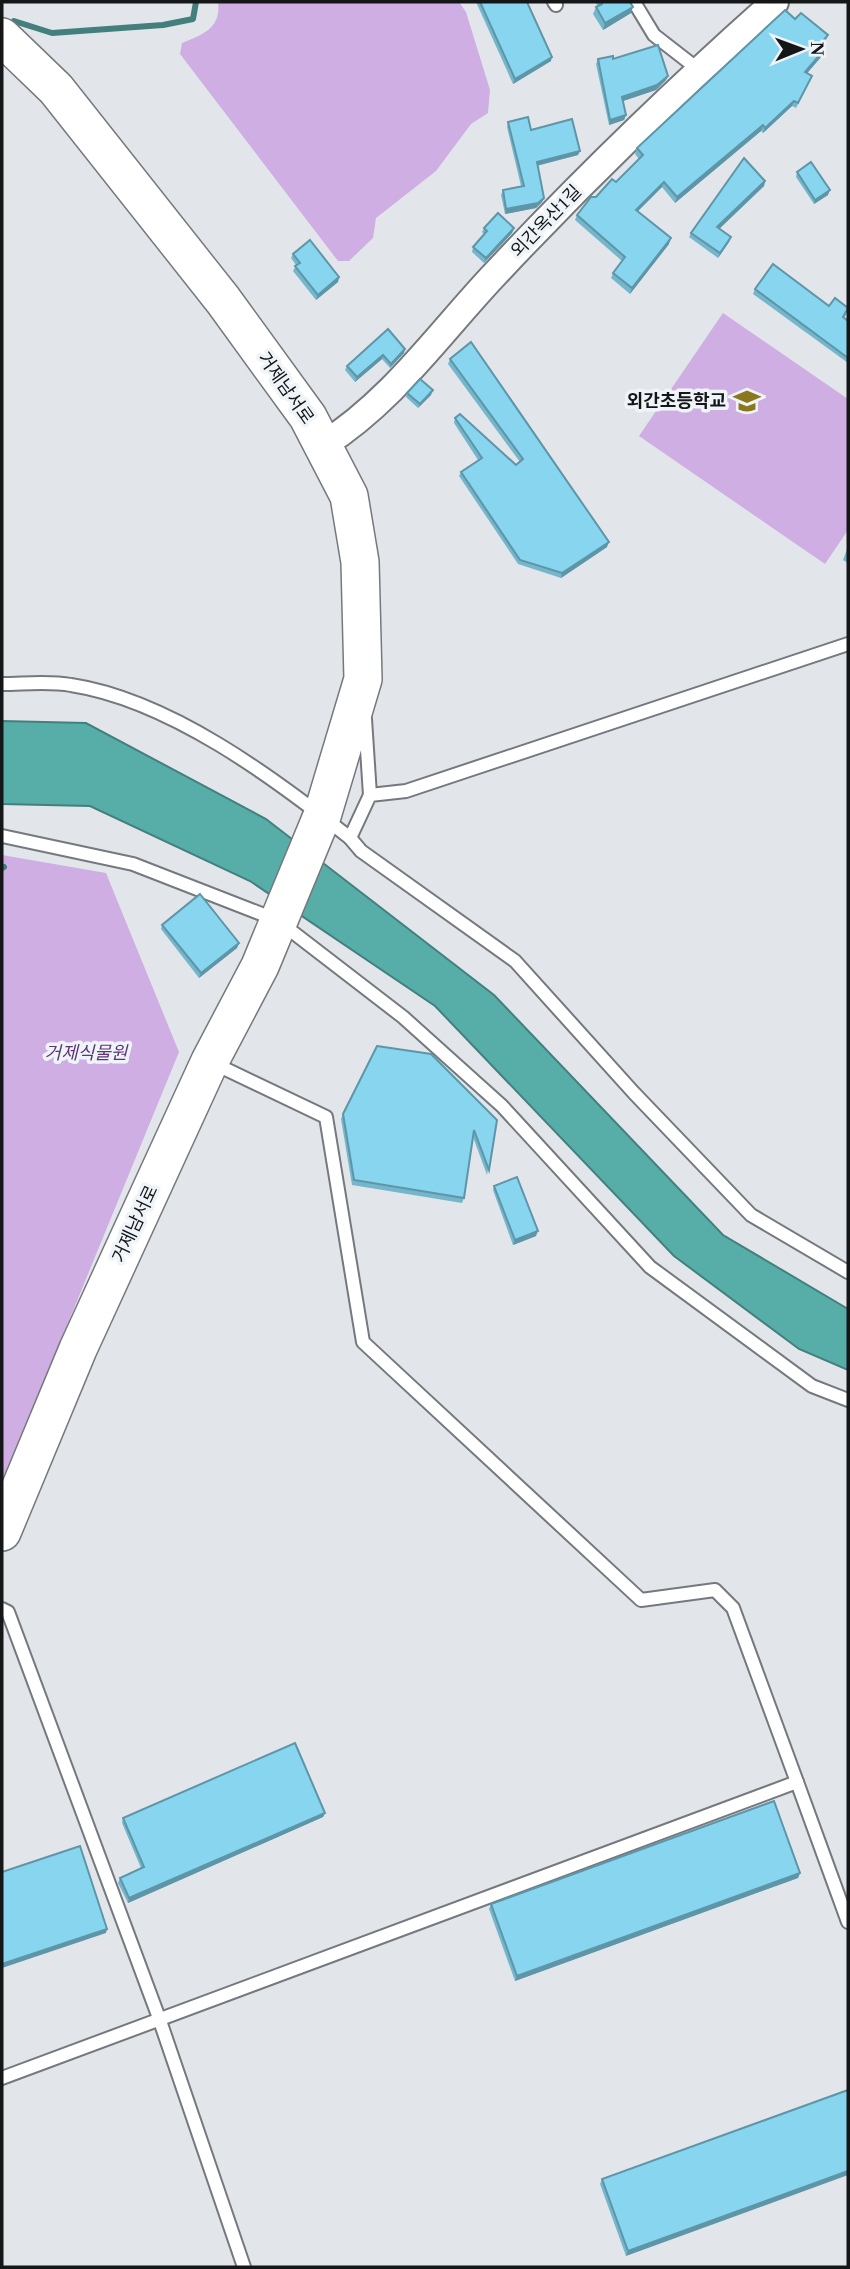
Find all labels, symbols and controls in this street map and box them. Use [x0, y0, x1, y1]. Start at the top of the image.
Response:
north arrow [766, 14, 836, 84]
text: N [807, 42, 828, 56]
street label: 외간옥산1길 [507, 181, 585, 261]
street label: 거제남서로 [254, 348, 318, 428]
school or university icon: 외간초등학교 [732, 386, 762, 416]
place label: 외간초등학교 [627, 391, 726, 411]
park label: 거제식물원 [45, 1043, 129, 1063]
street label: 거제남서로 [108, 1182, 162, 1266]

